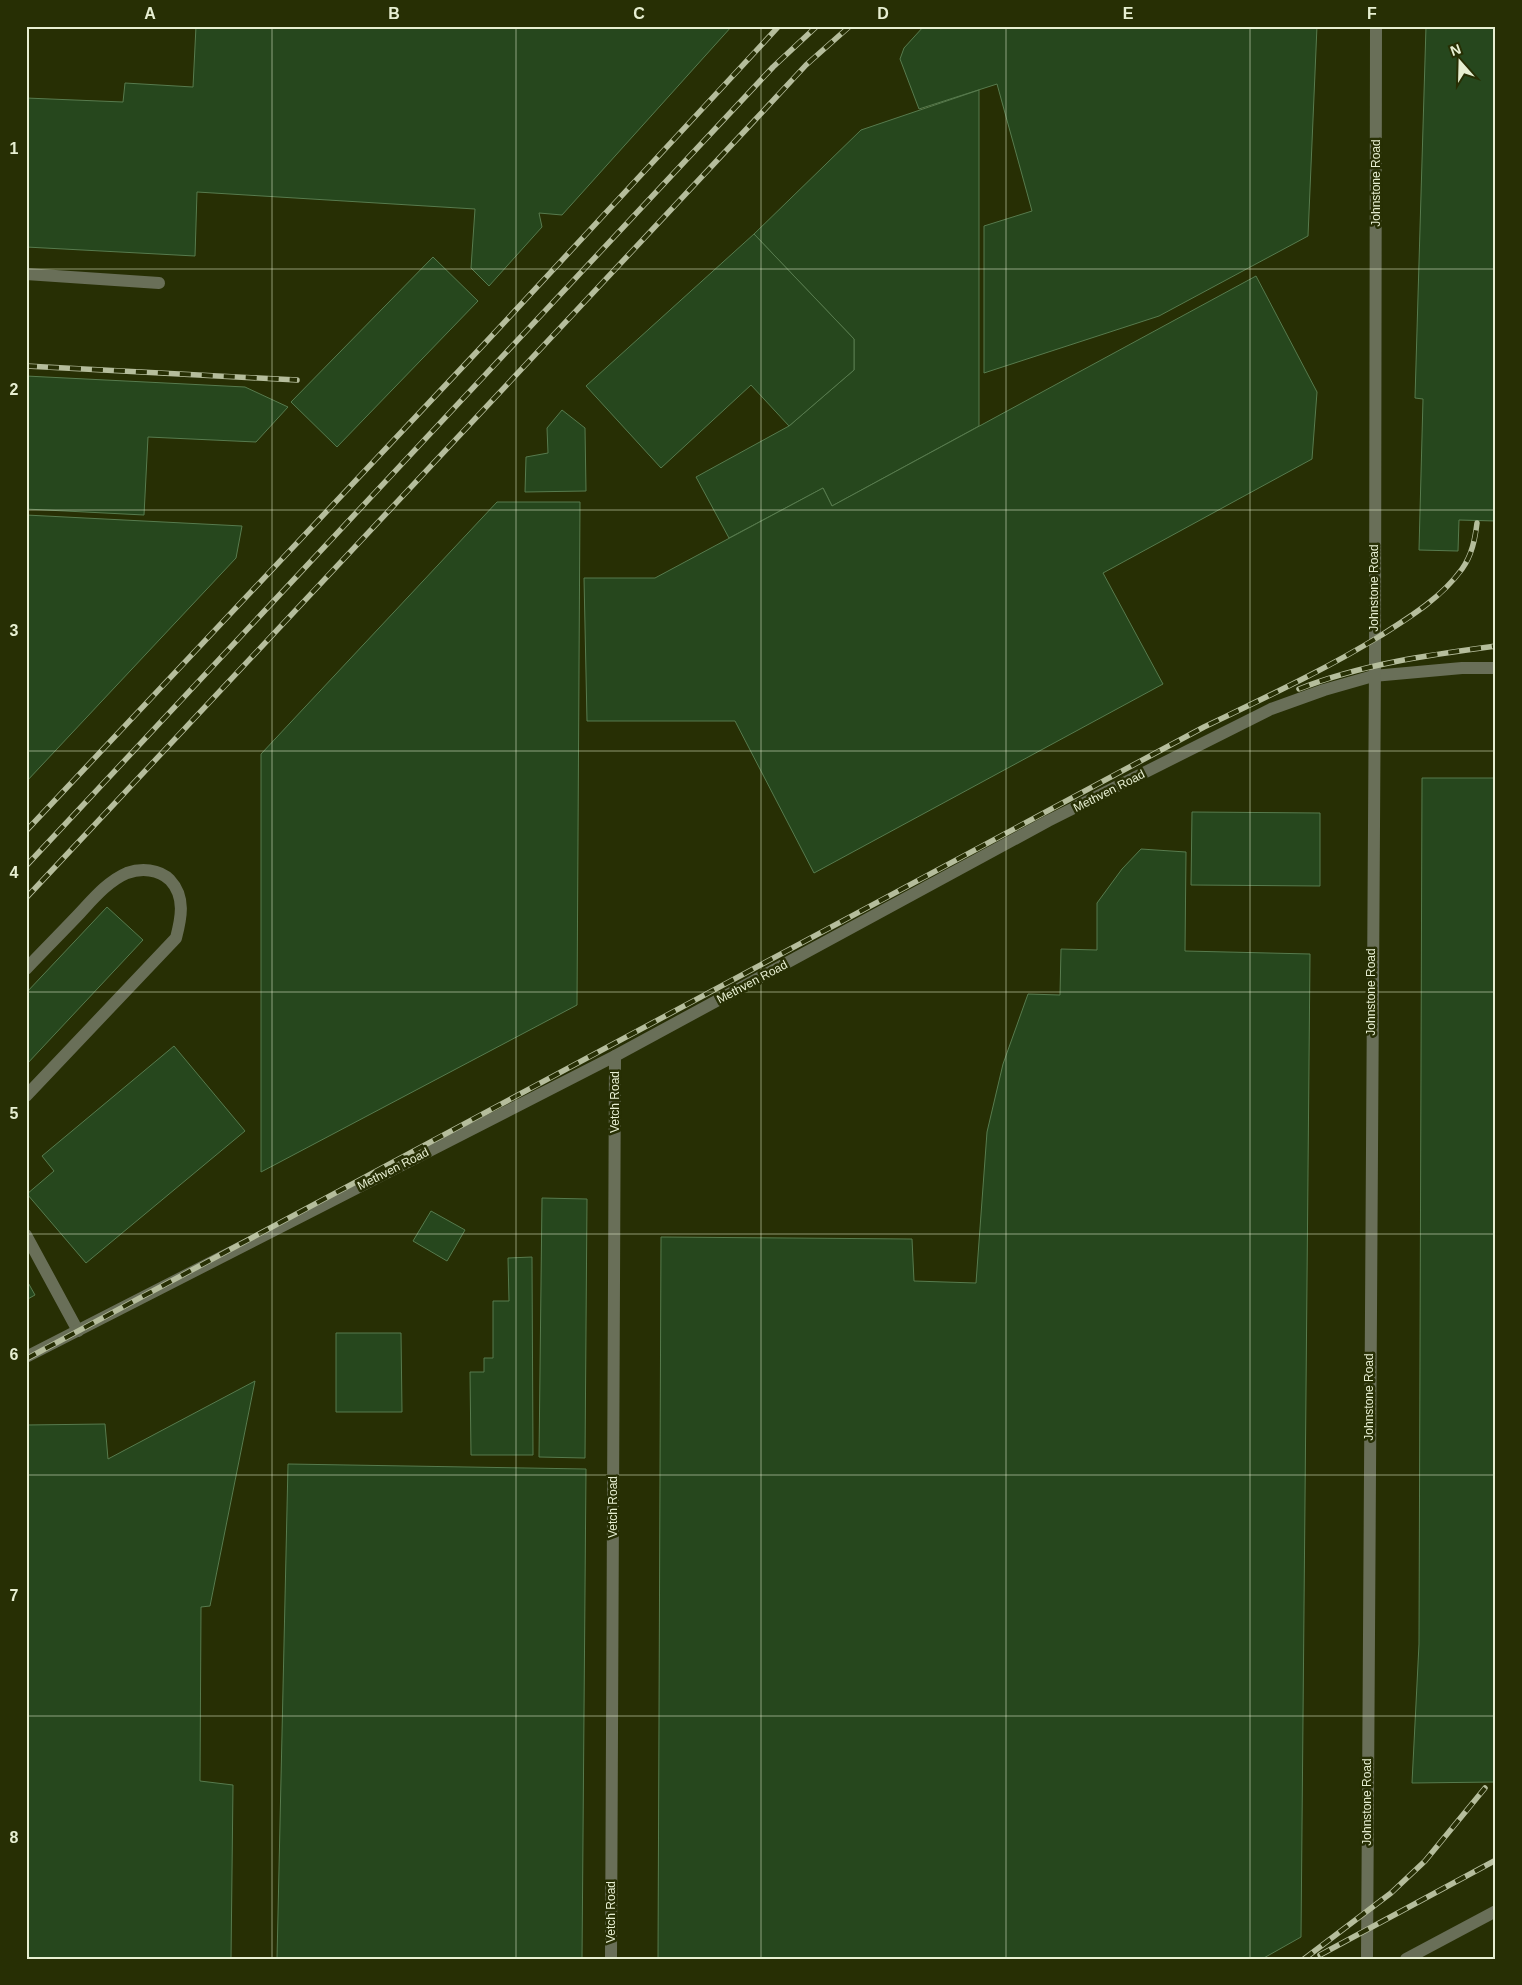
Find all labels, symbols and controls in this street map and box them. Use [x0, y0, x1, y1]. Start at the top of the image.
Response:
text: A [144, 5, 156, 22]
text: B [388, 5, 400, 22]
text: C [633, 5, 645, 22]
text: D [877, 5, 889, 22]
text: E [1123, 5, 1134, 22]
text: F [1367, 5, 1377, 22]
north arrow [1434, 38, 1484, 88]
text: N [1448, 41, 1463, 59]
street label: Johnstone Road [1369, 139, 1383, 227]
text: 1 [10, 140, 19, 157]
text: 2 [10, 381, 19, 398]
street label: Johnstone Road [1367, 544, 1381, 632]
text: 3 [10, 622, 19, 639]
street label: Methven Road [1071, 767, 1147, 815]
text: 4 [10, 864, 19, 881]
street label: Johnstone Road [1364, 948, 1378, 1036]
street label: Methven Road [714, 957, 790, 1007]
street label: Vetch Road [608, 1071, 622, 1133]
text: 5 [10, 1105, 19, 1122]
street label: Methven Road [355, 1145, 431, 1193]
text: 6 [10, 1346, 19, 1363]
street label: Johnstone Road [1362, 1353, 1376, 1441]
street label: Vetch Road [606, 1476, 620, 1538]
text: 7 [10, 1587, 19, 1604]
street label: Johnstone Road [1360, 1758, 1374, 1846]
text: 8 [10, 1829, 19, 1846]
street label: Vetch Road [604, 1881, 618, 1943]

